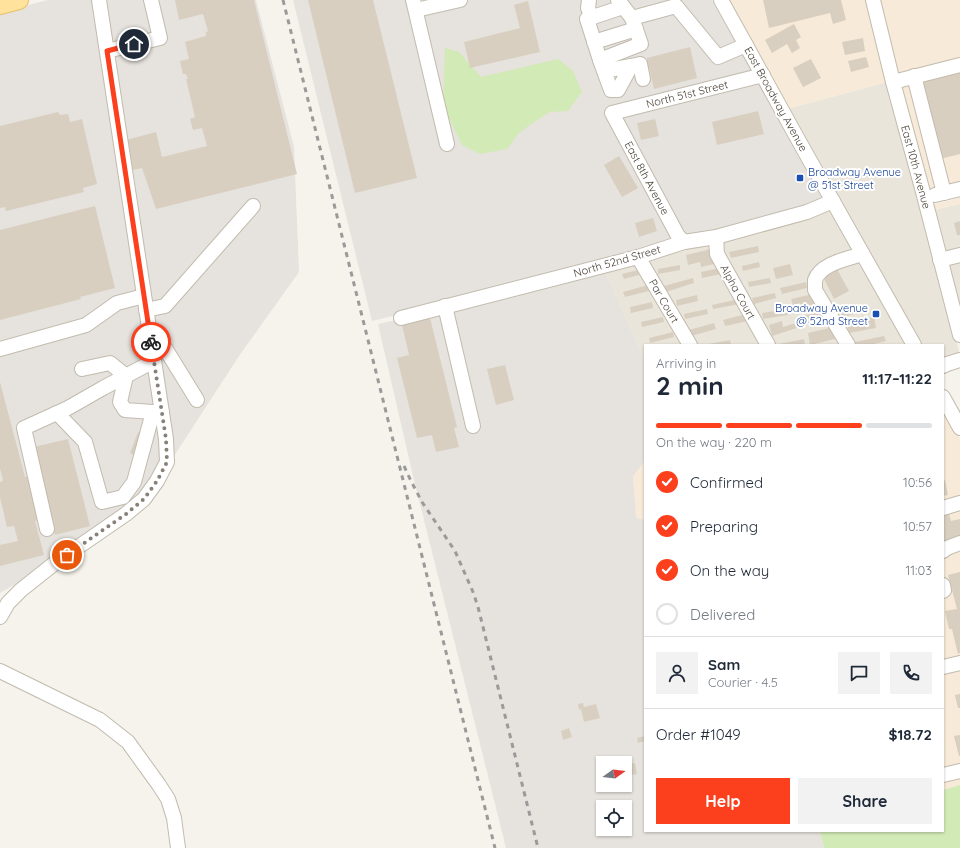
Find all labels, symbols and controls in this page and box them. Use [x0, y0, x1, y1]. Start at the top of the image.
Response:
pin [117, 27, 151, 61]
icon: home [123, 33, 145, 55]
street label: East Broadway Avenue [741, 44, 811, 154]
street label: North 51st Street [645, 77, 730, 111]
street label: East 10th Avenue [898, 124, 934, 210]
street label: East 8th Avenue [622, 139, 672, 217]
place label: Broadway Avenue @ 51st Street [808, 165, 901, 192]
marker: Broadway Avenue @ 51st Street [795, 173, 805, 183]
street label: North 52nd Street [572, 242, 662, 280]
street label: Alpha Court [717, 262, 759, 322]
street label: Par Court [646, 277, 682, 326]
place label: Broadway Avenue @ 52nd Street [775, 301, 868, 328]
marker: Broadway Avenue @ 52nd Street [871, 309, 881, 319]
courier [131, 322, 171, 362]
icon: bike [140, 331, 162, 353]
text: Arriving in [656, 355, 716, 371]
text: 2 min [656, 369, 724, 402]
text: 11:17–11:22 [862, 369, 932, 388]
text: On the way · 220 m [656, 434, 772, 450]
icon: check [656, 471, 678, 493]
text: Confirmed [690, 473, 763, 492]
text: 10:56 [903, 474, 932, 490]
icon: check [656, 515, 678, 537]
text: Preparing [690, 517, 758, 536]
text: 10:57 [903, 518, 932, 534]
pin [50, 538, 84, 572]
icon: bag [56, 544, 78, 566]
icon: check [656, 559, 678, 581]
text: On the way [690, 561, 769, 580]
text: 11:03 [905, 562, 932, 578]
text: Delivered [690, 605, 755, 624]
button: person [656, 652, 698, 694]
button: chat [838, 652, 880, 694]
button: phone [890, 652, 932, 694]
text: Sam [708, 655, 740, 674]
text: Courier · 4.5 [708, 674, 778, 690]
text: Order #1049 [656, 725, 741, 744]
text: $18.72 [888, 725, 932, 744]
north arrow [596, 756, 632, 792]
map controls [596, 756, 632, 836]
button: Help [656, 778, 790, 824]
button: Share [798, 778, 932, 824]
button: locate [596, 800, 632, 836]

